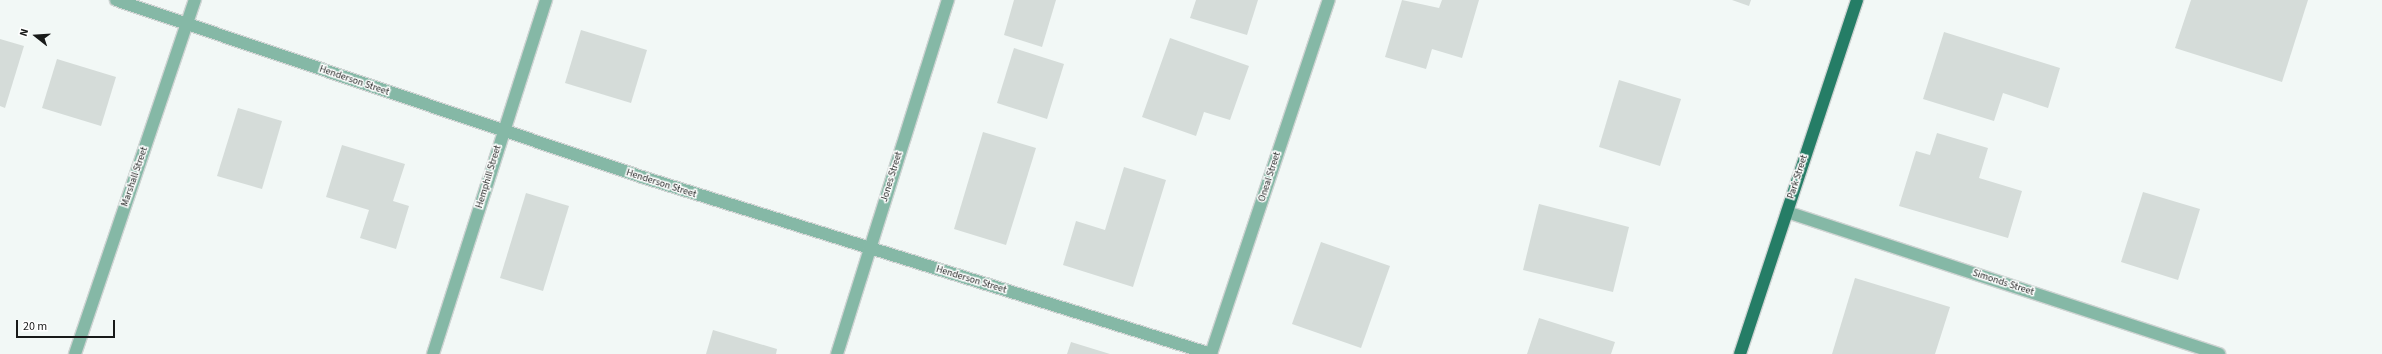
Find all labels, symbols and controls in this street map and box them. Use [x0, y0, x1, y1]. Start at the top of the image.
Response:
north arrow [16, 16, 56, 56]
text: N [16, 27, 32, 38]
street label: Henderson Street [318, 63, 390, 99]
street label: Hemphill Street [474, 144, 504, 210]
street label: Marshall Street [119, 145, 151, 209]
street label: Jones Street [879, 150, 905, 204]
street label: Oneal Street [1256, 151, 1284, 203]
street label: Park Street [1785, 153, 1811, 201]
street label: Henderson Street [624, 167, 698, 201]
street label: Henderson Street [934, 264, 1008, 296]
street label: Simonds Street [1971, 267, 2035, 299]
scale bar [18, 312, 117, 338]
text: 20 m [23, 318, 47, 335]

